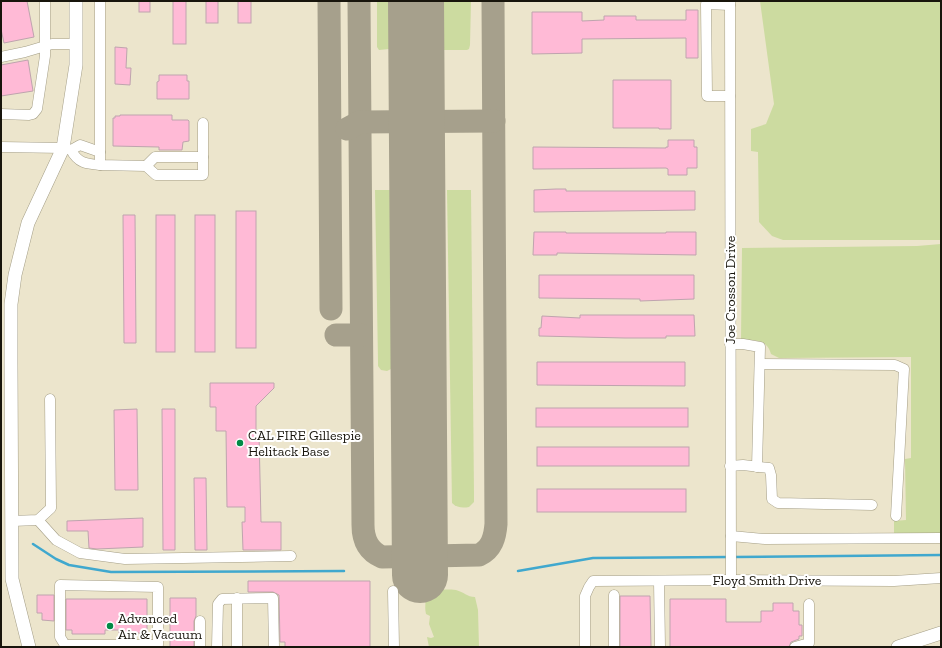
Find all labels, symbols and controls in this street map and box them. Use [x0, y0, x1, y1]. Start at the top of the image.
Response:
street label: Joe Crosson Drive [722, 235, 739, 344]
place label: CAL FIRE Gillespie Helitack Base [248, 427, 361, 460]
marker: CAL FIRE Gillespie Helitack Base [235, 438, 245, 448]
street label: Floyd Smith Drive [713, 572, 822, 589]
place label: Advanced Air & Vacuum [118, 610, 202, 643]
marker: Advanced Air & Vacuum [105, 621, 115, 631]

